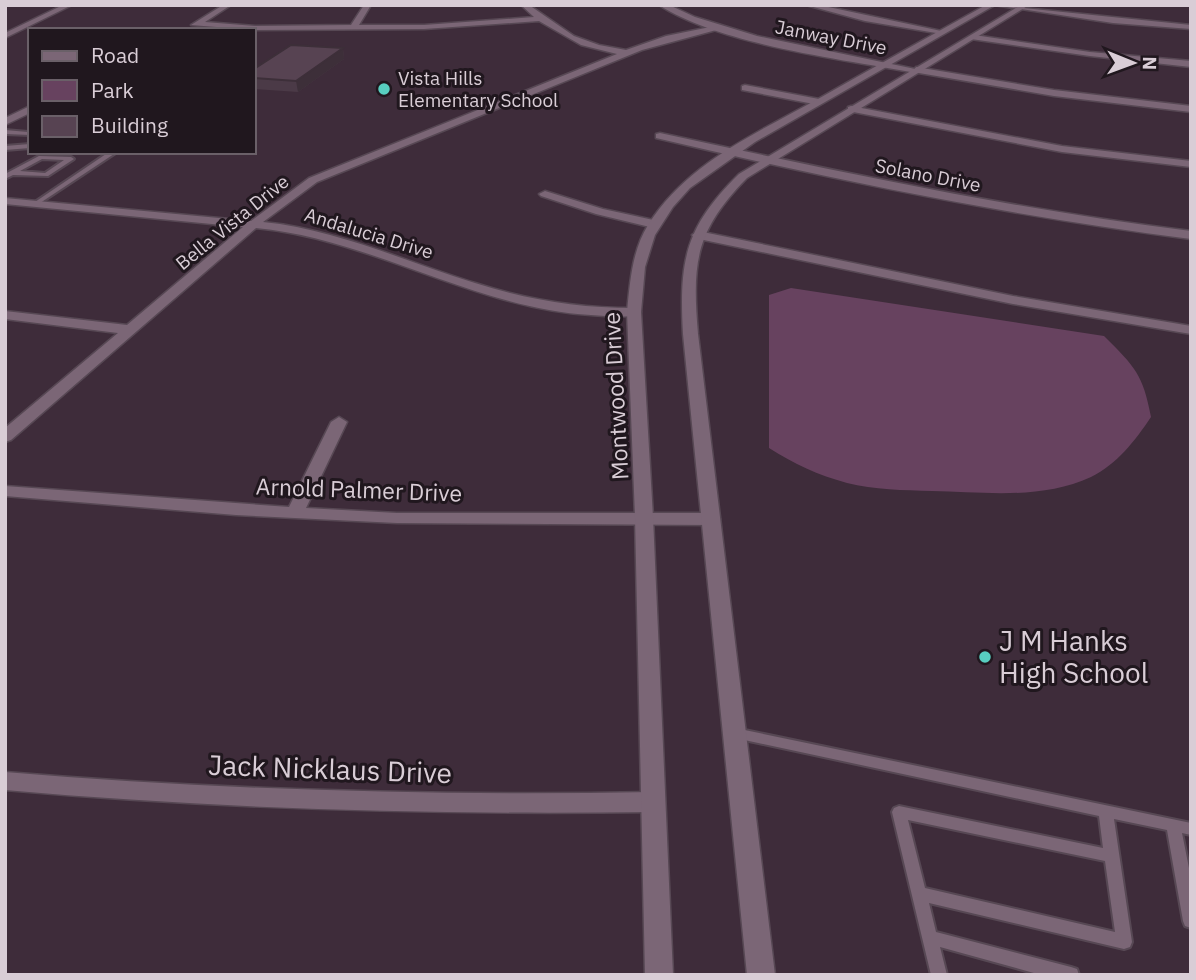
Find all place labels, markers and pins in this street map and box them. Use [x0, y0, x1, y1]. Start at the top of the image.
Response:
place label: Vista Hills Elementary School [398, 66, 558, 112]
marker: Vista Hills Elementary School [376, 81, 392, 97]
place label: J M Hanks High School [999, 622, 1148, 691]
marker: J M Hanks High School [977, 649, 993, 665]

